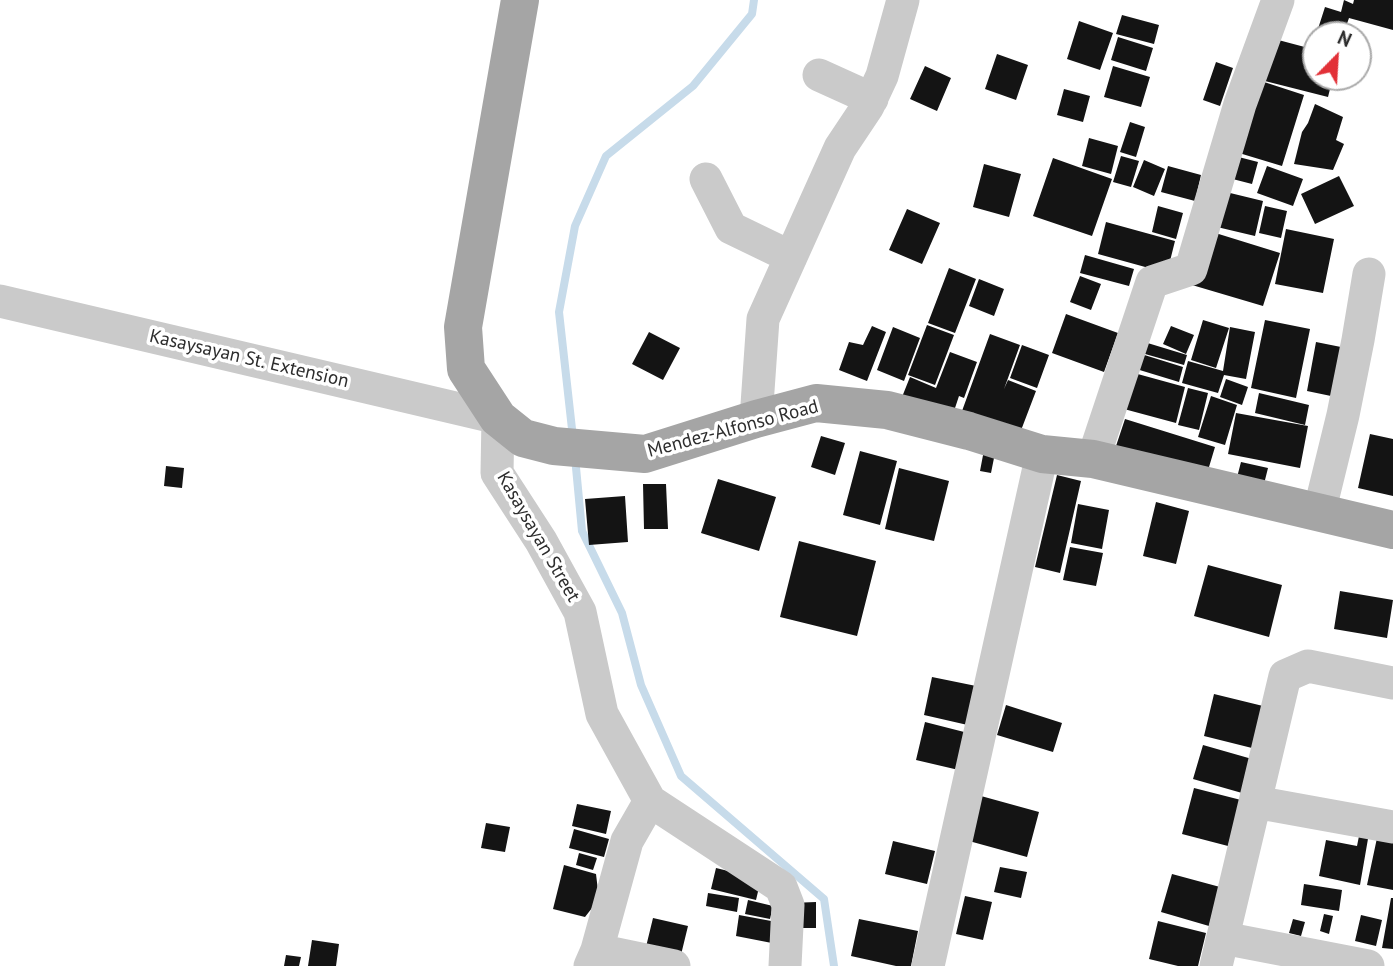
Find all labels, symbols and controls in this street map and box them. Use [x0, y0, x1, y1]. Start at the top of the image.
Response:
north arrow [1302, 21, 1372, 91]
text: N [1334, 25, 1355, 52]
street label: Kasaysayan St. Extension [147, 325, 351, 393]
street label: Mendez-Alfonso Road [645, 395, 821, 463]
street label: Kasaysayan Street [492, 468, 584, 606]

